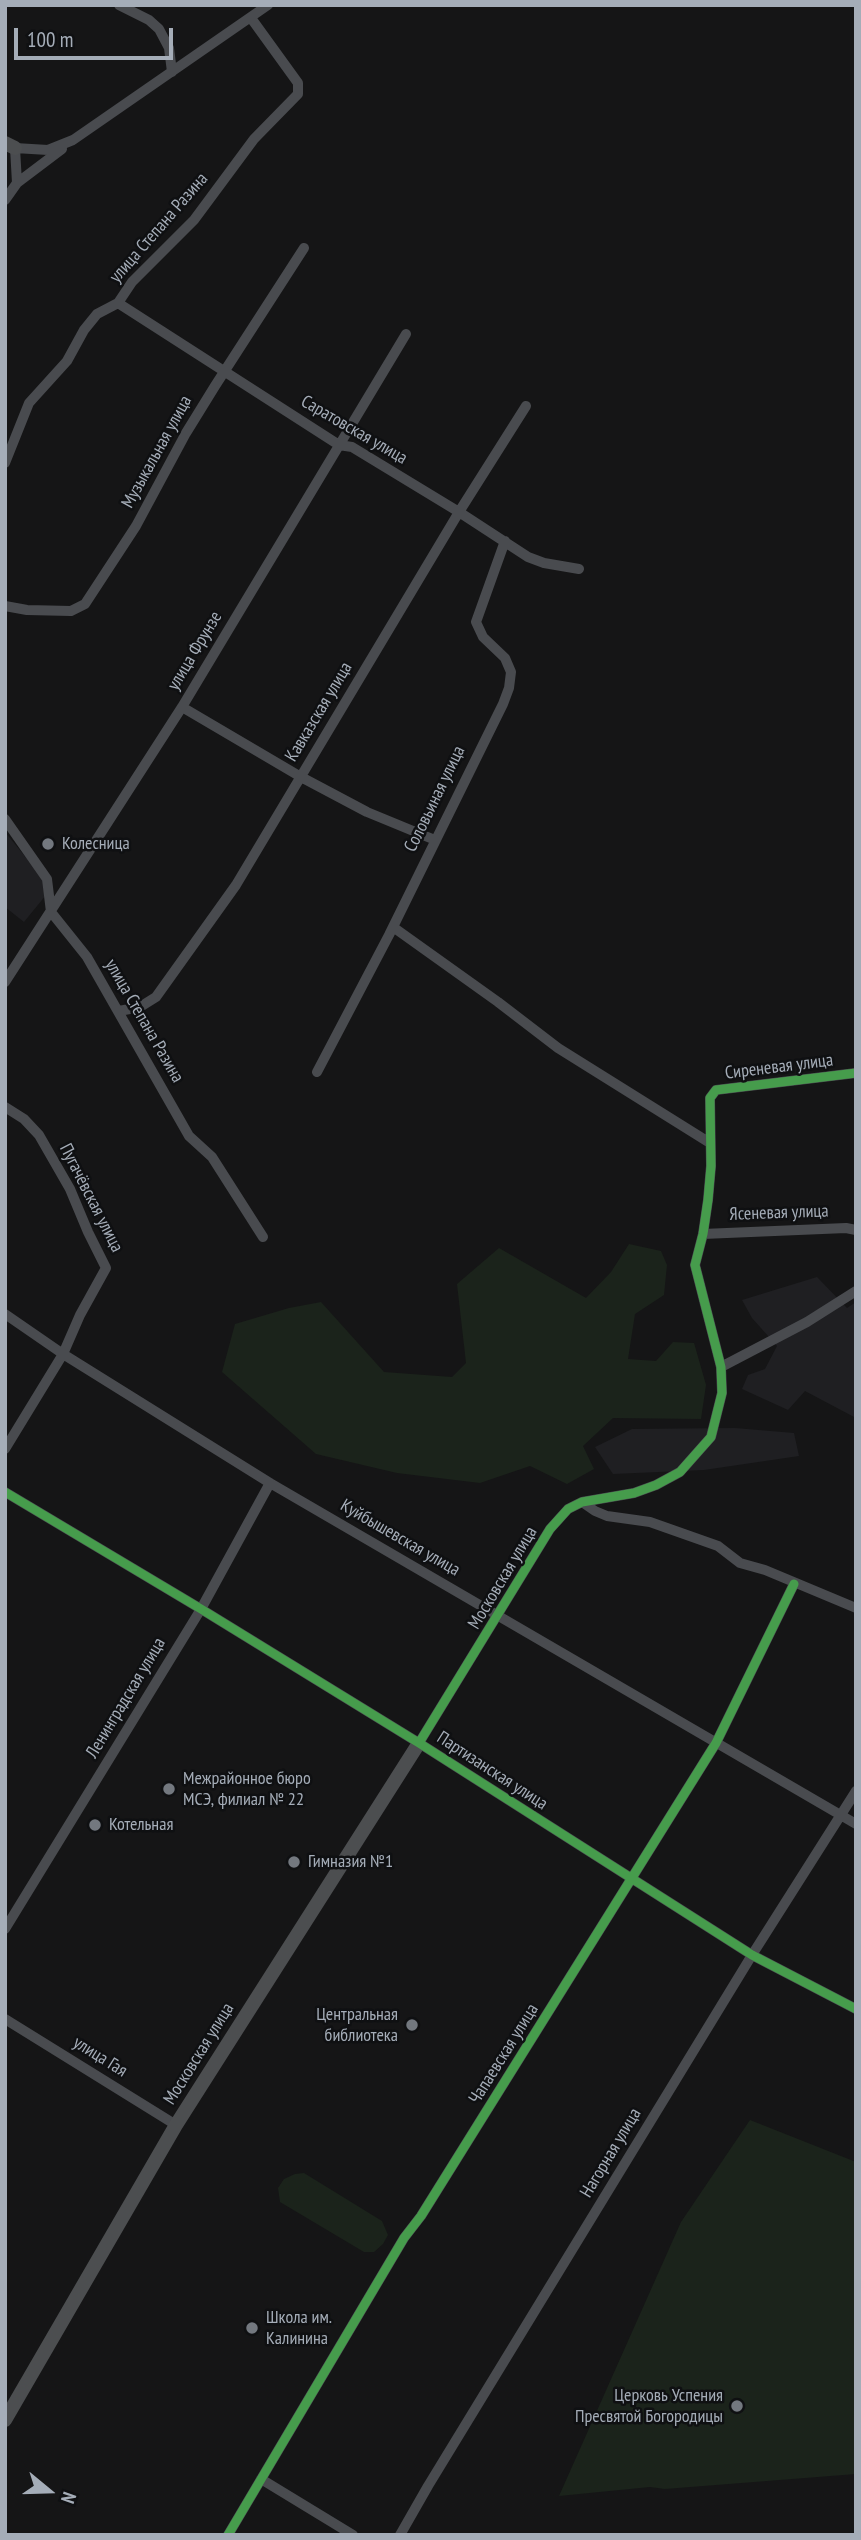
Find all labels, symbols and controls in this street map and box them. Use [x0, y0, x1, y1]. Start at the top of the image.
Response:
scale bar [18, 14, 177, 58]
text: 100 m [27, 26, 73, 53]
street label: улица Степана Разина [105, 168, 213, 288]
street label: Саратовская улица [297, 391, 411, 469]
street label: Музыкальная улица [117, 392, 197, 512]
street label: улица Фрунзе [163, 608, 227, 694]
street label: Кавказская улица [281, 658, 357, 766]
street label: Соловьиная улица [400, 742, 470, 856]
place label: Колесница [62, 833, 130, 855]
marker: Колесница [40, 836, 56, 852]
street label: улица Степана Разина [100, 955, 188, 1087]
street label: Сиреневая улица [724, 1050, 834, 1084]
street label: Пугачёвская улица [54, 1140, 128, 1256]
street label: Ясеневая улица [729, 1200, 829, 1226]
street label: Куйбышевская улица [336, 1495, 464, 1581]
street label: Московская улица [464, 1523, 542, 1633]
street label: Ленинградская улица [82, 1634, 170, 1762]
street label: Партизанская улица [433, 1727, 551, 1815]
place label: Межрайонное бюро МСЭ, филиал № 22 [183, 1768, 311, 1810]
marker: Межрайонное бюро МСЭ, филиал № 22 [161, 1781, 177, 1797]
place label: Котельная [109, 1814, 173, 1836]
marker: Котельная [87, 1817, 103, 1833]
place label: Гимназия №1 [308, 1851, 393, 1873]
marker: Гимназия №1 [286, 1854, 302, 1870]
street label: Московская улица [159, 1999, 239, 2109]
street label: Чапаевская улица [465, 2000, 543, 2108]
place label: Центральная библиотека [316, 2004, 398, 2046]
marker: Центральная библиотека [404, 2017, 420, 2033]
street label: улица Гая [69, 2032, 131, 2082]
street label: Нагорная улица [576, 2104, 646, 2202]
place label: Школа им. Калинина [266, 2307, 332, 2350]
marker: Школа им. Калинина [244, 2320, 260, 2336]
place label: Церковь Успения Пресвятой Богородицы [575, 2385, 723, 2428]
marker: Церковь Успения Пресвятой Богородицы [729, 2398, 745, 2414]
north arrow [14, 2456, 84, 2526]
text: N [56, 2489, 82, 2507]

